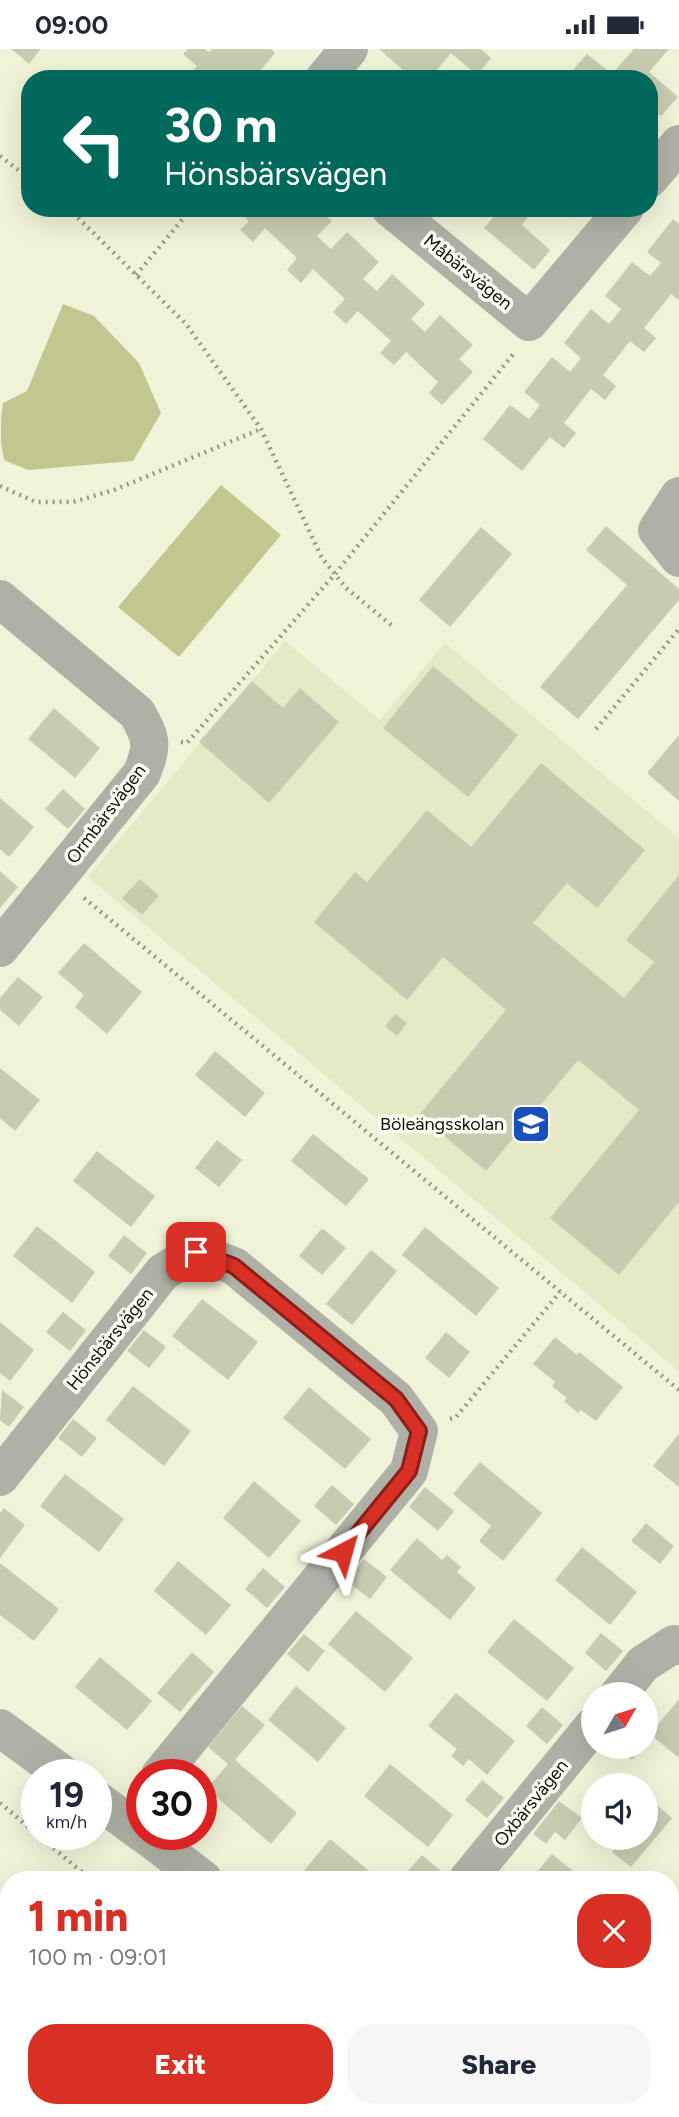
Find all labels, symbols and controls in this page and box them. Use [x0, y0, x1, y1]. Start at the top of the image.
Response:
text: 09:00 [35, 9, 108, 41]
text: 30 m [164, 95, 277, 154]
icon: left [49, 98, 140, 189]
text: Hönsbärsvägen [164, 155, 387, 193]
street label: Måbärsvägen [419, 230, 517, 314]
street label: Ormbärsvägen [62, 760, 150, 868]
school or university icon: Böleängsskolan [510, 1103, 552, 1145]
place label: Böleängsskolan [380, 1113, 504, 1135]
pin [166, 1222, 226, 1282]
icon: arrive [177, 1233, 215, 1271]
street label: Hönsbärsvägen [62, 1283, 158, 1395]
position arrow [306, 1515, 380, 1589]
north arrow [581, 1682, 658, 1759]
map controls [581, 1682, 658, 1850]
street label: Oxbärsvägen [489, 1755, 573, 1851]
speed limit sign: 30 [126, 1759, 217, 1850]
button: sound [581, 1773, 658, 1850]
text: 19 [49, 1774, 84, 1816]
text: km/h [46, 1811, 87, 1833]
text: 1 min [28, 1891, 128, 1942]
button: close [577, 1894, 651, 1968]
text: 100 m · 09:01 [28, 1943, 167, 1971]
button: Exit [28, 2024, 333, 2104]
button: Share [347, 2024, 651, 2104]

